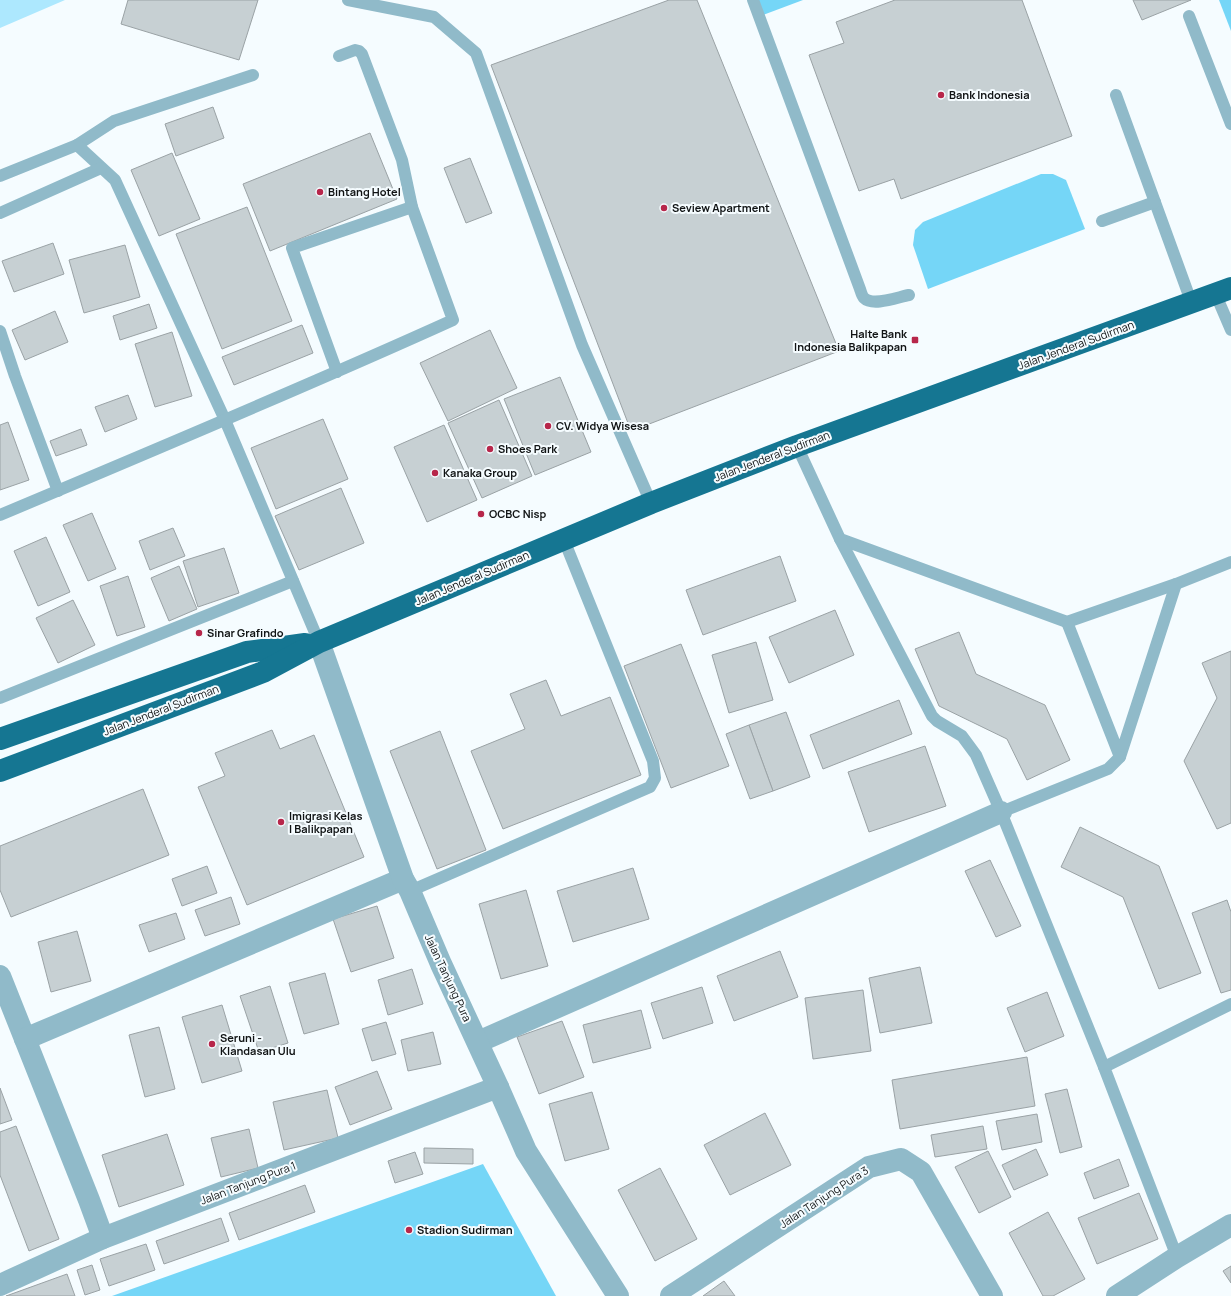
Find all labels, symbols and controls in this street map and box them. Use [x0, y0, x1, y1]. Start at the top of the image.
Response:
place label: Bank Indonesia [949, 87, 1030, 102]
marker: Bank Indonesia [936, 90, 946, 100]
place label: Bintang Hotel [328, 184, 401, 199]
marker: Bintang Hotel [315, 187, 325, 197]
place label: Seview Apartment [672, 200, 770, 215]
marker: Seview Apartment [659, 203, 669, 213]
street label: Jalan Jenderal Sudirman [1016, 317, 1136, 373]
place label: Halte Bank Indonesia Balikpapan [794, 326, 908, 354]
marker: Halte Bank Indonesia Balikpapan [910, 335, 920, 345]
place label: CV. Widya Wisesa [556, 418, 649, 433]
marker: CV. Widya Wisesa [543, 421, 553, 431]
street label: Jalan Jenderal Sudirman [712, 427, 832, 484]
place label: Shoes Park [498, 441, 558, 456]
marker: Shoes Park [485, 444, 495, 454]
place label: Kanaka Group [443, 465, 517, 480]
marker: Kanaka Group [430, 468, 440, 478]
place label: OCBC Nisp [489, 506, 547, 521]
marker: OCBC Nisp [476, 509, 486, 519]
street label: Jalan Jenderal Sudirman [413, 547, 531, 608]
place label: Sinar Grafindo [207, 625, 284, 640]
marker: Sinar Grafindo [194, 628, 204, 638]
street label: Jalan Jenderal Sudirman [101, 681, 221, 738]
place label: Imigrasi Kelas I Balikpapan [289, 808, 362, 836]
marker: Imigrasi Kelas I Balikpapan [276, 817, 286, 827]
street label: Jalan Tanjung Pura [422, 932, 475, 1024]
place label: Seruni - Klandasan Ulu [220, 1030, 296, 1058]
marker: Seruni - Klandasan Ulu [207, 1039, 217, 1049]
street label: Jalan Tanjung Pura 1 [198, 1157, 298, 1208]
street label: Jalan Tanjung Pura 3 [776, 1162, 871, 1231]
place label: Stadion Sudirman [417, 1222, 513, 1237]
marker: Stadion Sudirman [404, 1225, 414, 1235]

